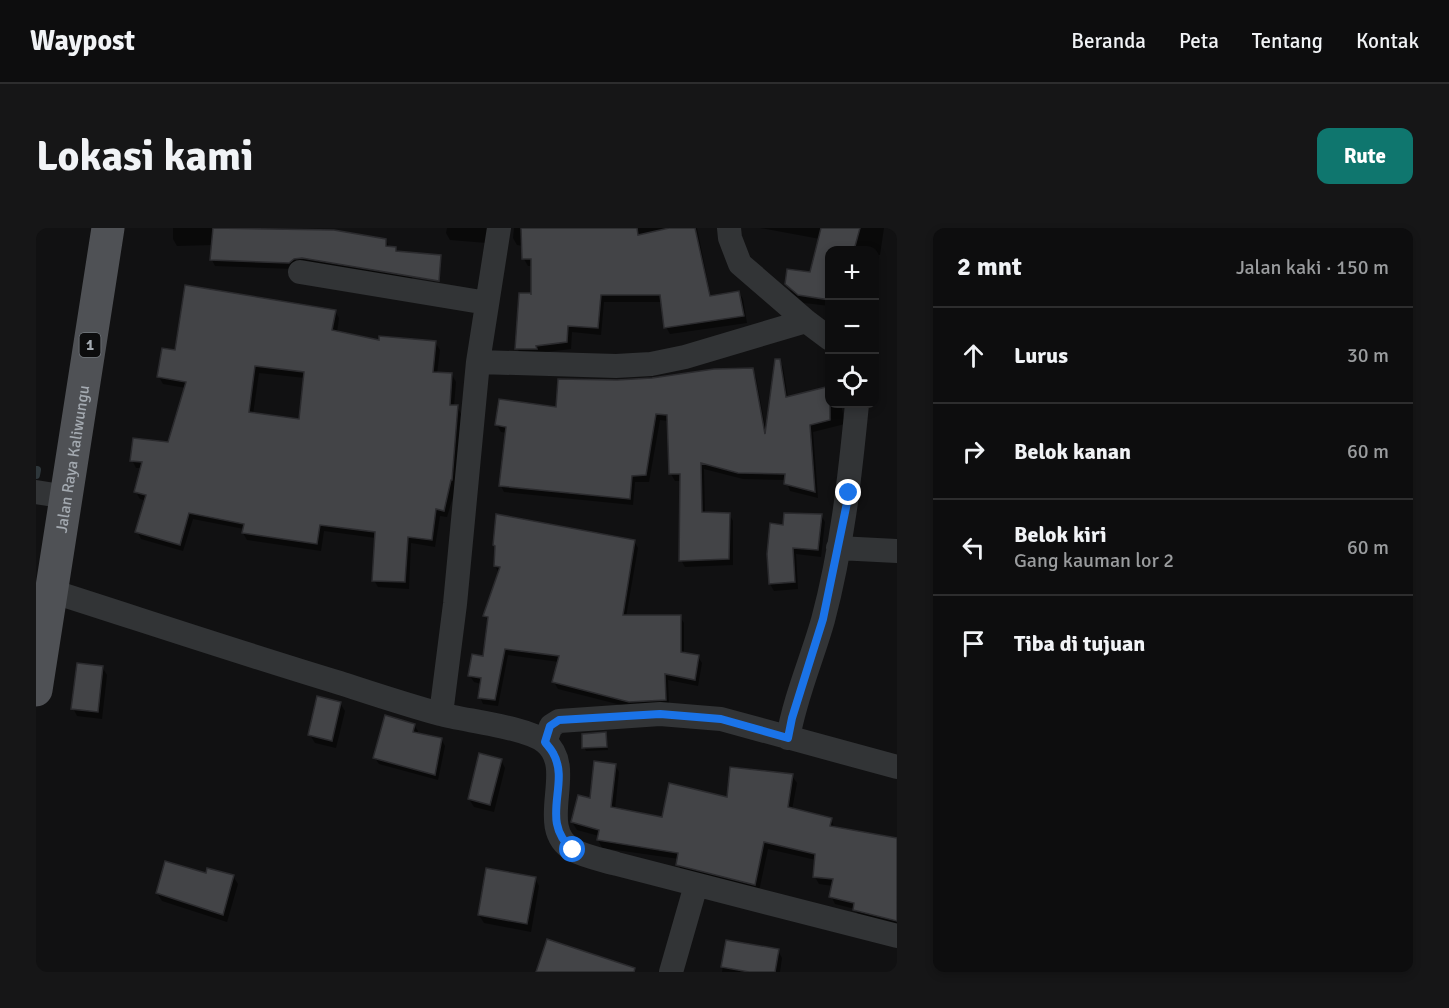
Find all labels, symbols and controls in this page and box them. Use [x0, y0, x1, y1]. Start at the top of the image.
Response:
text: Waypost [30, 24, 135, 58]
text: Beranda [1071, 28, 1146, 54]
text: Peta [1179, 28, 1219, 54]
text: Tentang [1252, 28, 1323, 54]
text: Kontak [1356, 28, 1419, 54]
button: Rute [1317, 128, 1413, 184]
text: Lokasi kami [36, 131, 254, 182]
map controls [825, 246, 879, 408]
button: + [825, 246, 879, 300]
text: 2 mnt [957, 251, 1022, 283]
text: Jalan kaki · 150 m [1236, 255, 1389, 280]
button: − [825, 300, 879, 354]
road number: 1 [80, 333, 100, 357]
icon: ahead [957, 339, 990, 372]
text: Lurus [1014, 342, 1068, 369]
text: 30 m [1347, 343, 1389, 368]
button: locate [825, 354, 879, 408]
street label: Jalan Raya Kaliwungu [52, 384, 94, 534]
icon: right [957, 435, 990, 468]
text: Belok kanan [1014, 438, 1131, 465]
text: 60 m [1347, 439, 1389, 464]
route end [835, 479, 861, 505]
text: Belok kiri [1014, 521, 1107, 548]
icon: left [957, 531, 990, 564]
text: 60 m [1347, 535, 1389, 560]
text: Gang kauman lor 2 [1014, 548, 1174, 573]
icon: arrive [957, 627, 990, 660]
text: Tiba di tujuan [1014, 630, 1145, 657]
route start [559, 836, 585, 862]

